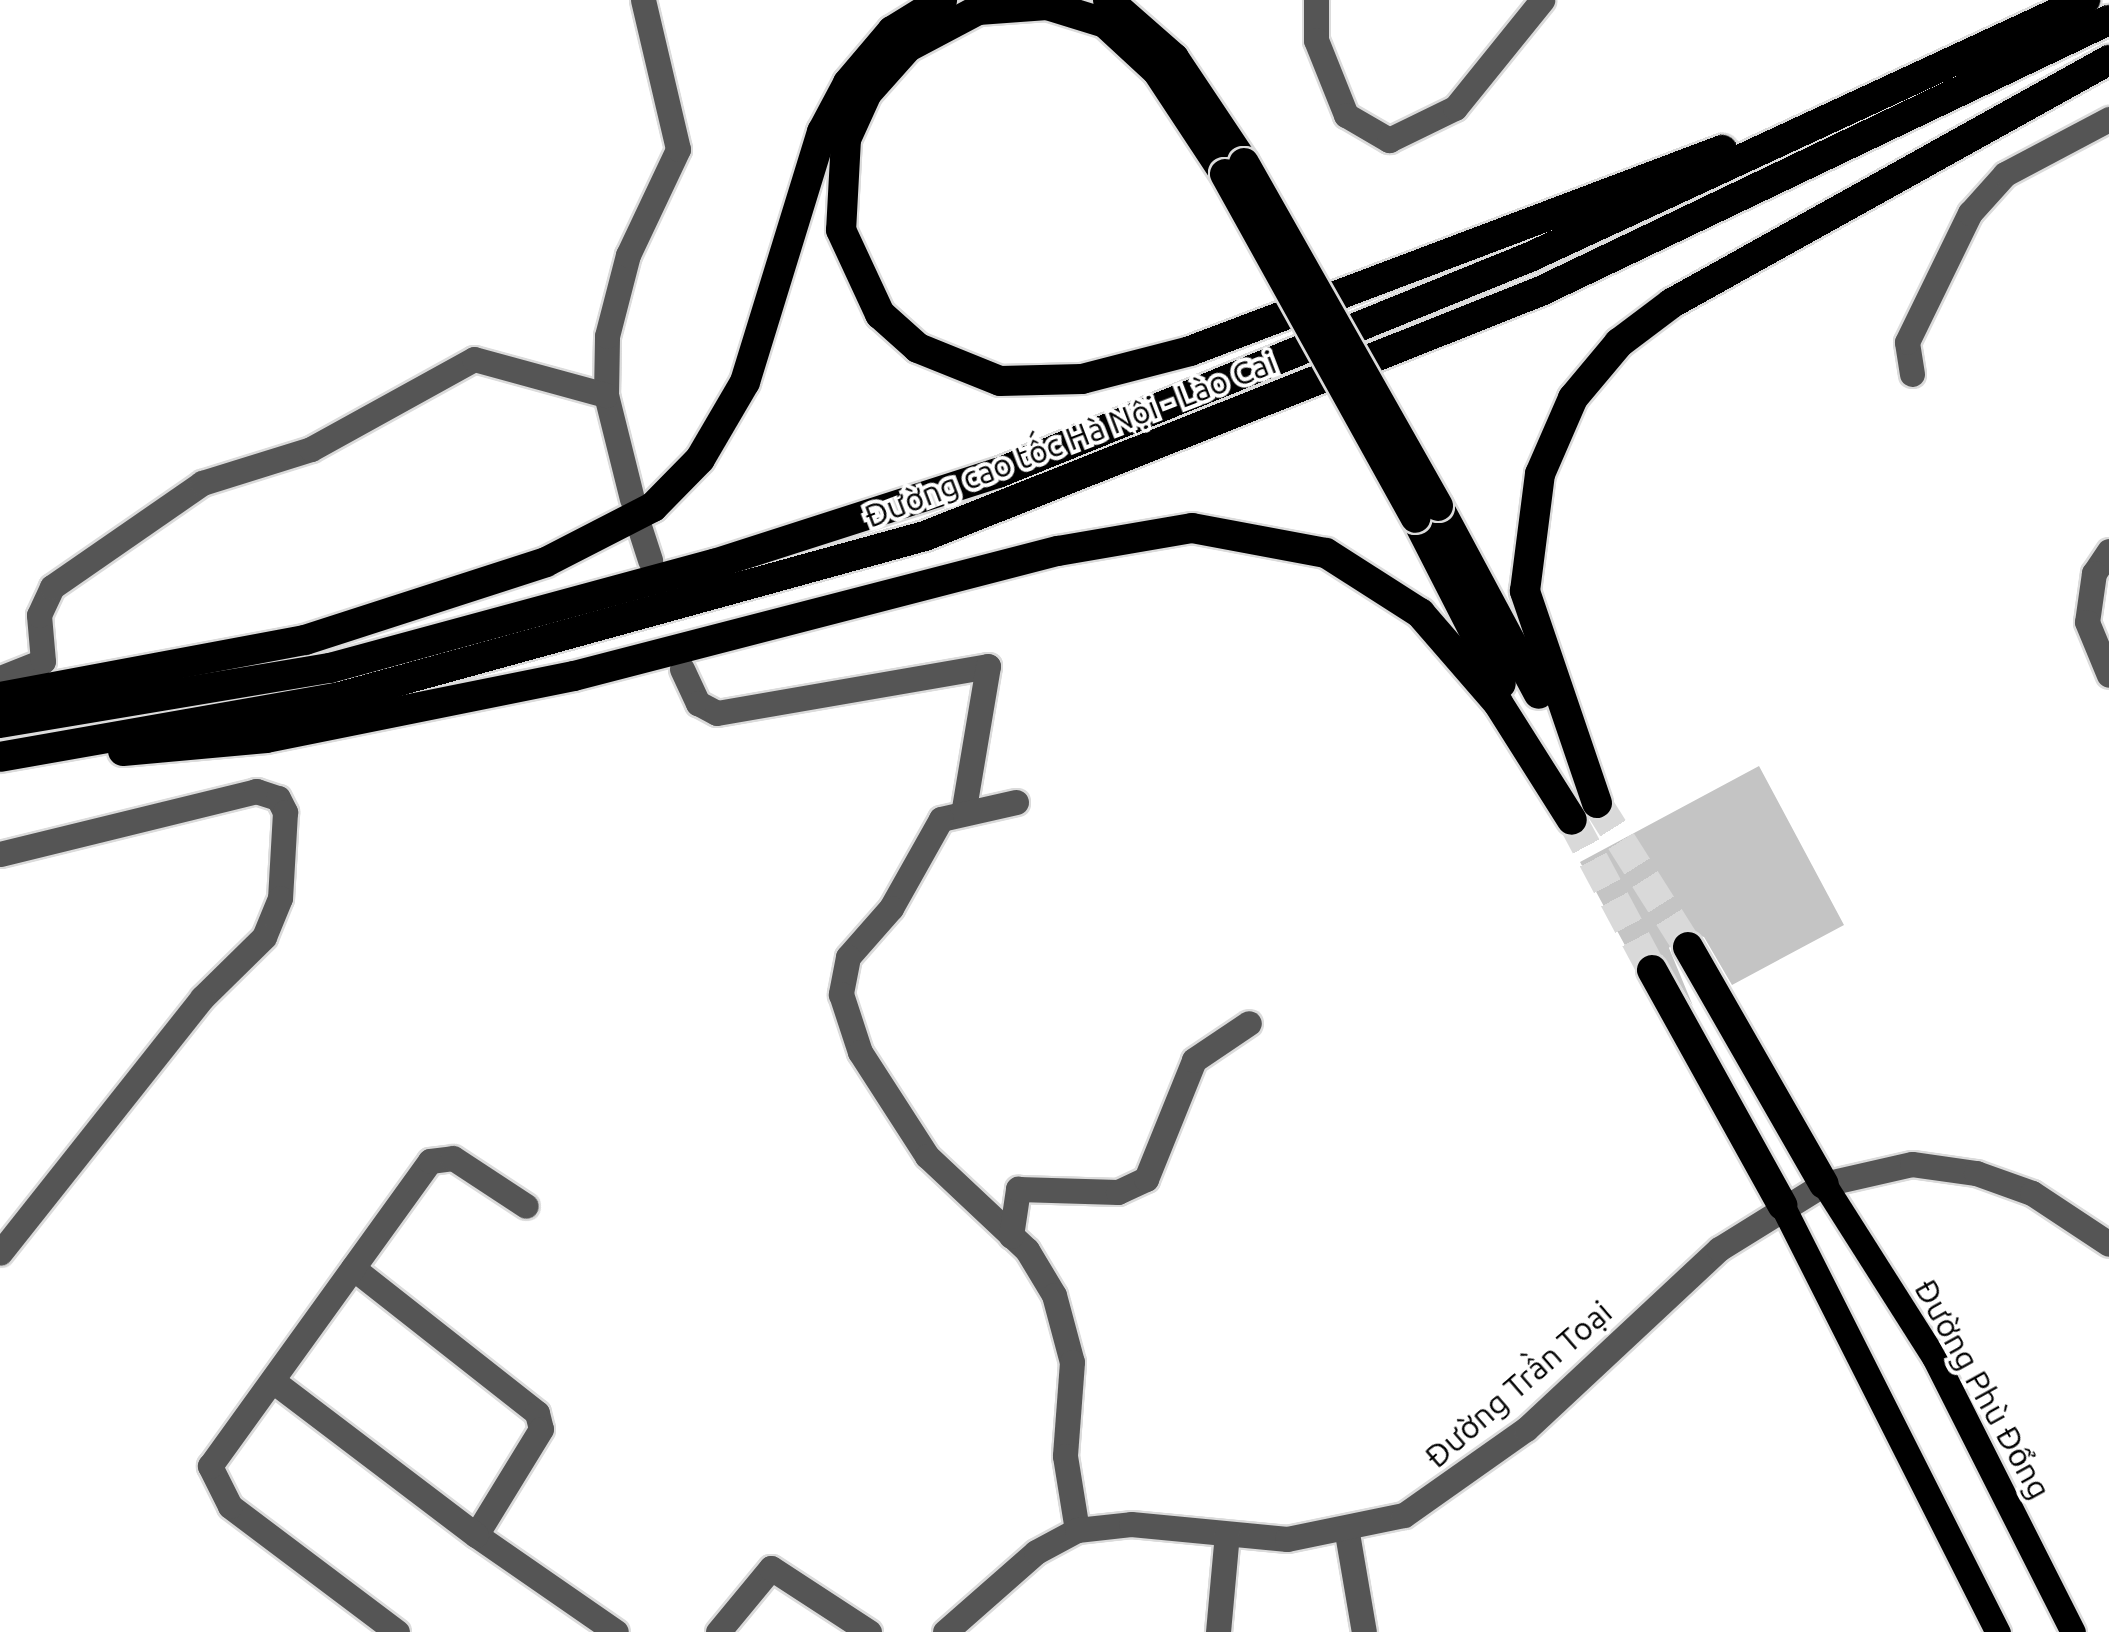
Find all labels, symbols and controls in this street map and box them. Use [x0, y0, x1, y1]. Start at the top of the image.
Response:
street label: Đường cao tốc Hà Nội - Lào Cai [859, 343, 1281, 535]
street label: Đường Phù Đổng [1907, 1272, 2059, 1506]
street label: Đường Trần Toại [1417, 1292, 1619, 1476]

